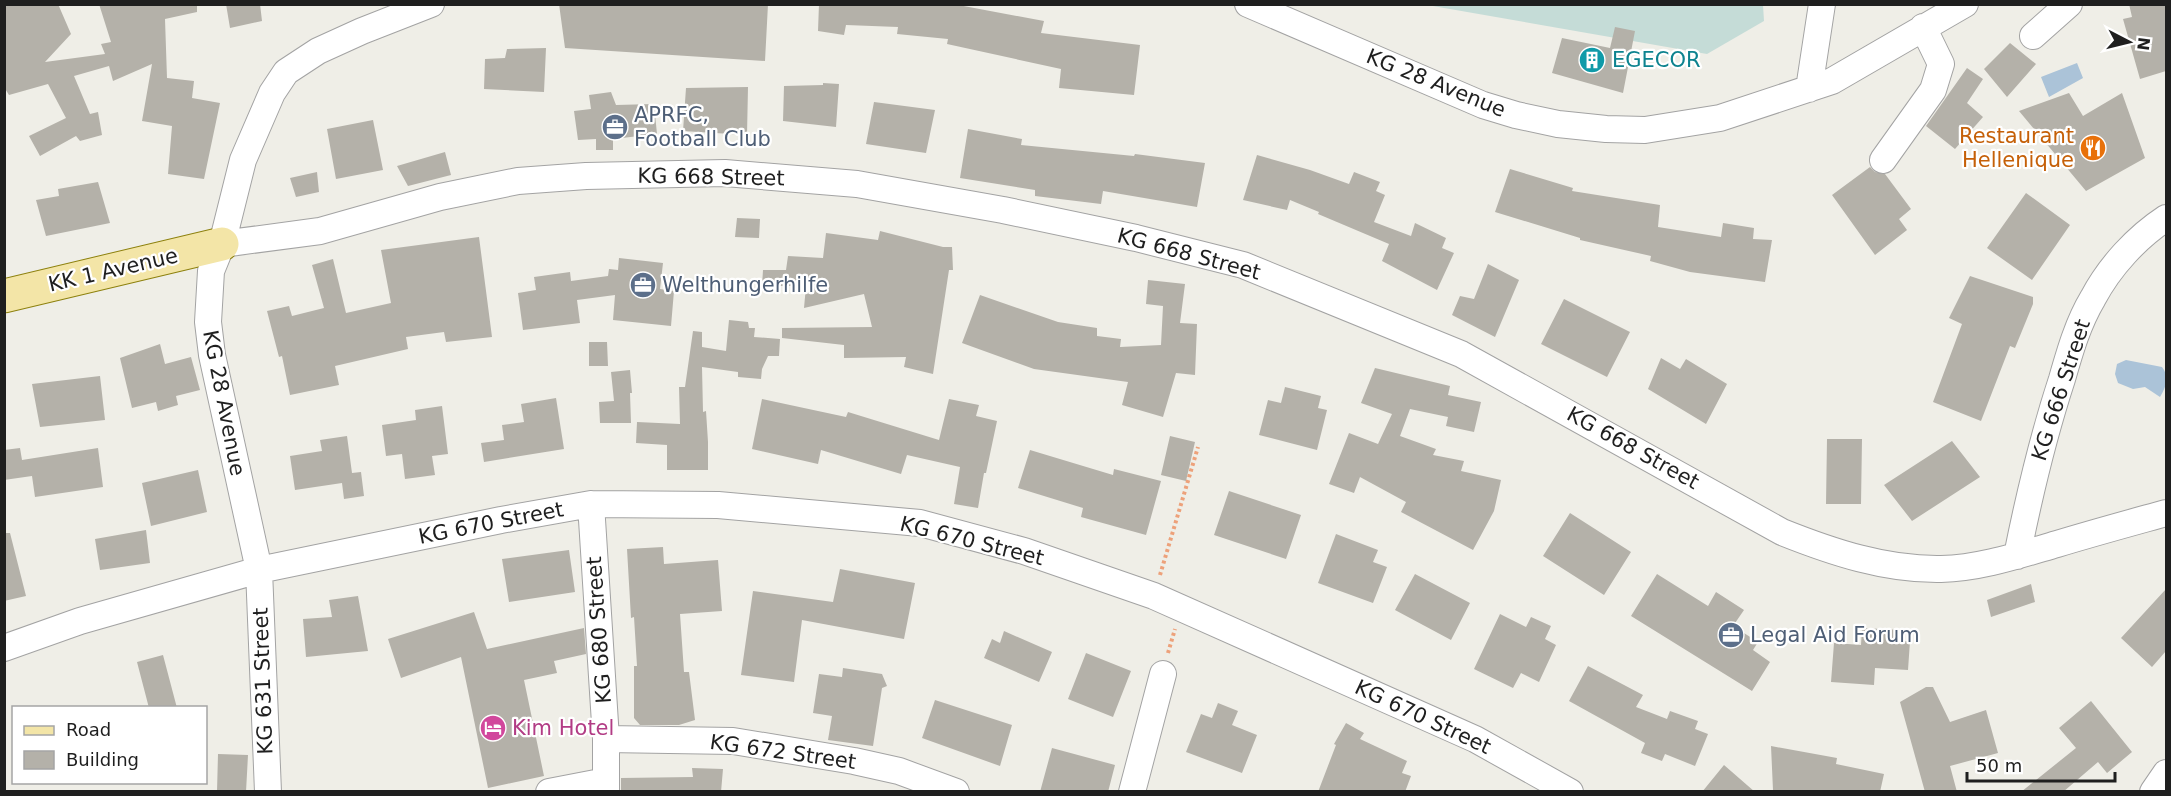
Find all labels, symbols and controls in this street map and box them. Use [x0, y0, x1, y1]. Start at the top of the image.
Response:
north arrow [2099, 12, 2159, 72]
text: N [2133, 36, 2154, 52]
street label: KG 28 Avenue [1363, 44, 1509, 122]
building icon: EGECOR [1577, 45, 1607, 75]
place label: EGECOR [1612, 48, 1701, 72]
place label: APRFC, Football Club [634, 103, 771, 151]
office icon: APRFC, Football Club [600, 112, 630, 142]
place label: Restaurant Hellenique [1959, 124, 2074, 172]
restaurant icon: Restaurant Hellenique [2078, 133, 2108, 163]
street label: KG 668 Street [637, 164, 785, 190]
street label: KG 668 Street [1115, 223, 1263, 285]
street label: KK 1 Avenue [46, 243, 180, 297]
office icon: Welthungerhilfe [628, 270, 658, 300]
place label: Welthungerhilfe [662, 273, 828, 297]
street label: KG 666 Street [2027, 316, 2095, 464]
street label: KG 28 Avenue [198, 328, 250, 478]
street label: KG 668 Street [1563, 402, 1703, 494]
street label: KG 670 Street [416, 497, 566, 549]
street label: KG 670 Street [898, 512, 1046, 570]
street label: KG 680 Street [582, 556, 616, 704]
street label: KG 631 Street [248, 607, 278, 755]
office icon: Legal Aid Forum [1716, 620, 1746, 650]
place label: Legal Aid Forum [1750, 623, 1920, 647]
street label: KG 670 Street [1351, 675, 1495, 759]
legend [12, 706, 207, 784]
hotel icon: Kim Hotel [478, 713, 508, 743]
place label: Kim Hotel [512, 716, 614, 740]
text: Road [66, 719, 111, 740]
street label: KG 672 Street [708, 730, 858, 774]
scale bar [1967, 745, 2116, 783]
text: Building [66, 749, 139, 770]
text: 50 m [1976, 755, 2022, 776]

